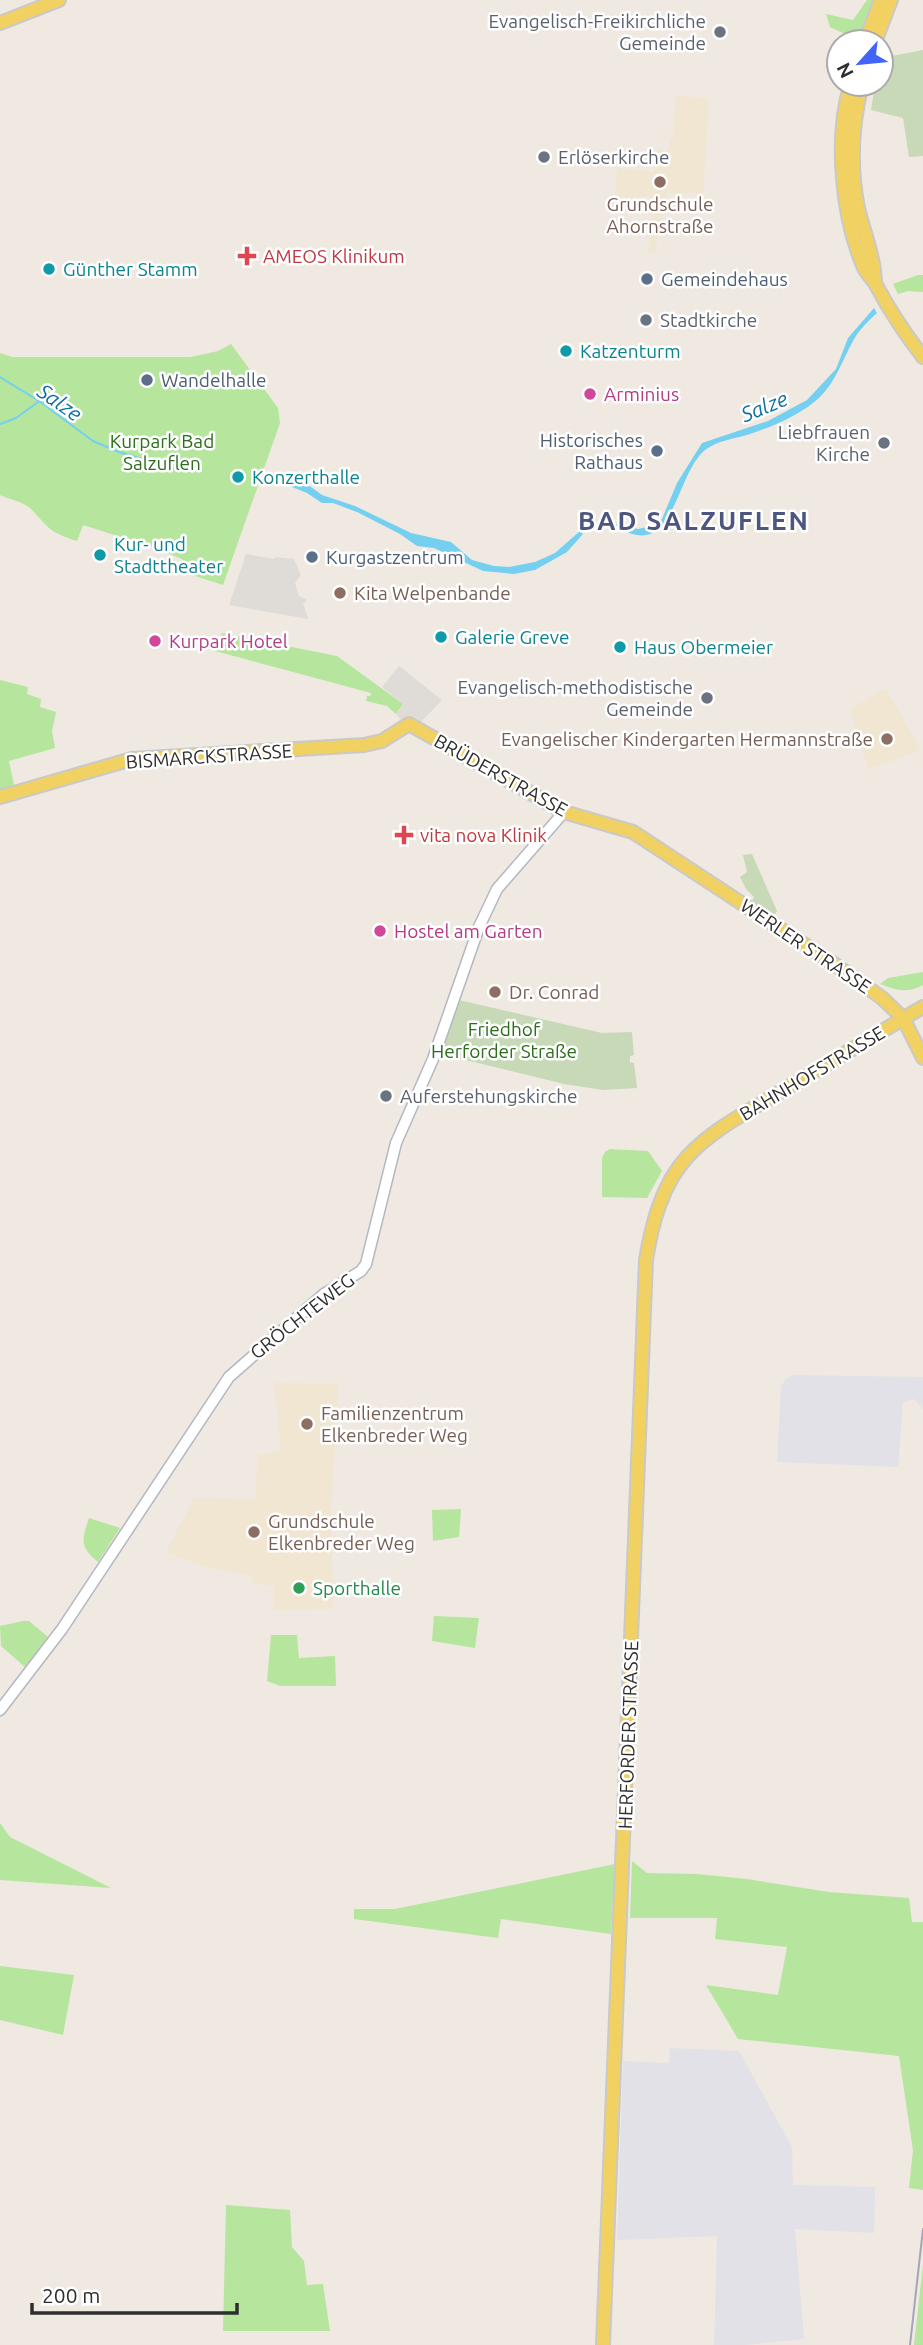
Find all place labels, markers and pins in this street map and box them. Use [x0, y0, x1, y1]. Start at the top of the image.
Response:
place label: Evangelisch-Freikirchliche Gemeinde [488, 10, 706, 54]
marker: Evangelisch-Freikirchliche Gemeinde [712, 24, 728, 40]
place label: Erlöserkirche [558, 146, 669, 168]
marker: Erlöserkirche [536, 149, 552, 165]
marker: Grundschule Ahornstraße [652, 174, 668, 190]
place label: Grundschule Ahornstraße [607, 193, 713, 237]
place label: AMEOS Klinikum [263, 245, 405, 267]
marker: AMEOS Klinikum [237, 246, 257, 266]
place label: Günther Stamm [63, 258, 198, 280]
marker: Günther Stamm [41, 261, 57, 277]
place label: Gemeindehaus [661, 268, 788, 290]
marker: Gemeindehaus [639, 271, 655, 287]
place label: Stadtkirche [660, 309, 757, 331]
marker: Stadtkirche [638, 312, 654, 328]
place label: Katzenturm [580, 340, 681, 362]
marker: Katzenturm [558, 343, 574, 359]
place label: Wandelhalle [161, 369, 266, 391]
marker: Wandelhalle [139, 372, 155, 388]
place label: Arminius [604, 383, 679, 405]
marker: Arminius [582, 386, 598, 402]
place label: Liebfrauen Kirche [778, 421, 870, 465]
place label: Historisches Rathaus [540, 429, 643, 473]
marker: Liebfrauen Kirche [876, 435, 892, 451]
marker: Historisches Rathaus [649, 443, 665, 459]
place label: Konzerthalle [252, 466, 360, 488]
marker: Konzerthalle [230, 469, 246, 485]
place label: Kur- und Stadttheater [114, 533, 223, 577]
place label: Kurgastzentrum [326, 546, 464, 568]
marker: Kur- und Stadttheater [92, 547, 108, 563]
marker: Kurgastzentrum [304, 549, 320, 565]
place label: Kita Welpenbande [354, 582, 511, 604]
marker: Kita Welpenbande [332, 585, 348, 601]
place label: Galerie Greve [455, 626, 569, 648]
marker: Galerie Greve [433, 629, 449, 645]
place label: Kurpark Hotel [169, 630, 288, 652]
marker: Kurpark Hotel [147, 633, 163, 649]
place label: Haus Obermeier [634, 636, 773, 658]
marker: Haus Obermeier [612, 639, 628, 655]
place label: Evangelisch-methodistische Gemeinde [457, 676, 693, 720]
marker: Evangelisch-methodistische Gemeinde [699, 690, 715, 706]
place label: Evangelischer Kindergarten Hermannstraße [501, 728, 873, 750]
marker: Evangelischer Kindergarten Hermannstraße [879, 731, 895, 747]
place label: vita nova Klinik [420, 824, 547, 846]
marker: vita nova Klinik [394, 825, 414, 845]
place label: Hostel am Garten [394, 920, 543, 942]
marker: Hostel am Garten [372, 923, 388, 939]
place label: Dr. Conrad [509, 981, 599, 1003]
marker: Dr. Conrad [487, 984, 503, 1000]
place label: Auferstehungskirche [400, 1085, 578, 1107]
marker: Auferstehungskirche [378, 1088, 394, 1104]
place label: Familienzentrum Elkenbreder Weg [321, 1402, 468, 1446]
marker: Familienzentrum Elkenbreder Weg [299, 1416, 315, 1432]
place label: Grundschule Elkenbreder Weg [268, 1510, 415, 1554]
marker: Grundschule Elkenbreder Weg [246, 1524, 262, 1540]
place label: Sporthalle [313, 1577, 401, 1599]
marker: Sporthalle [291, 1580, 307, 1596]

